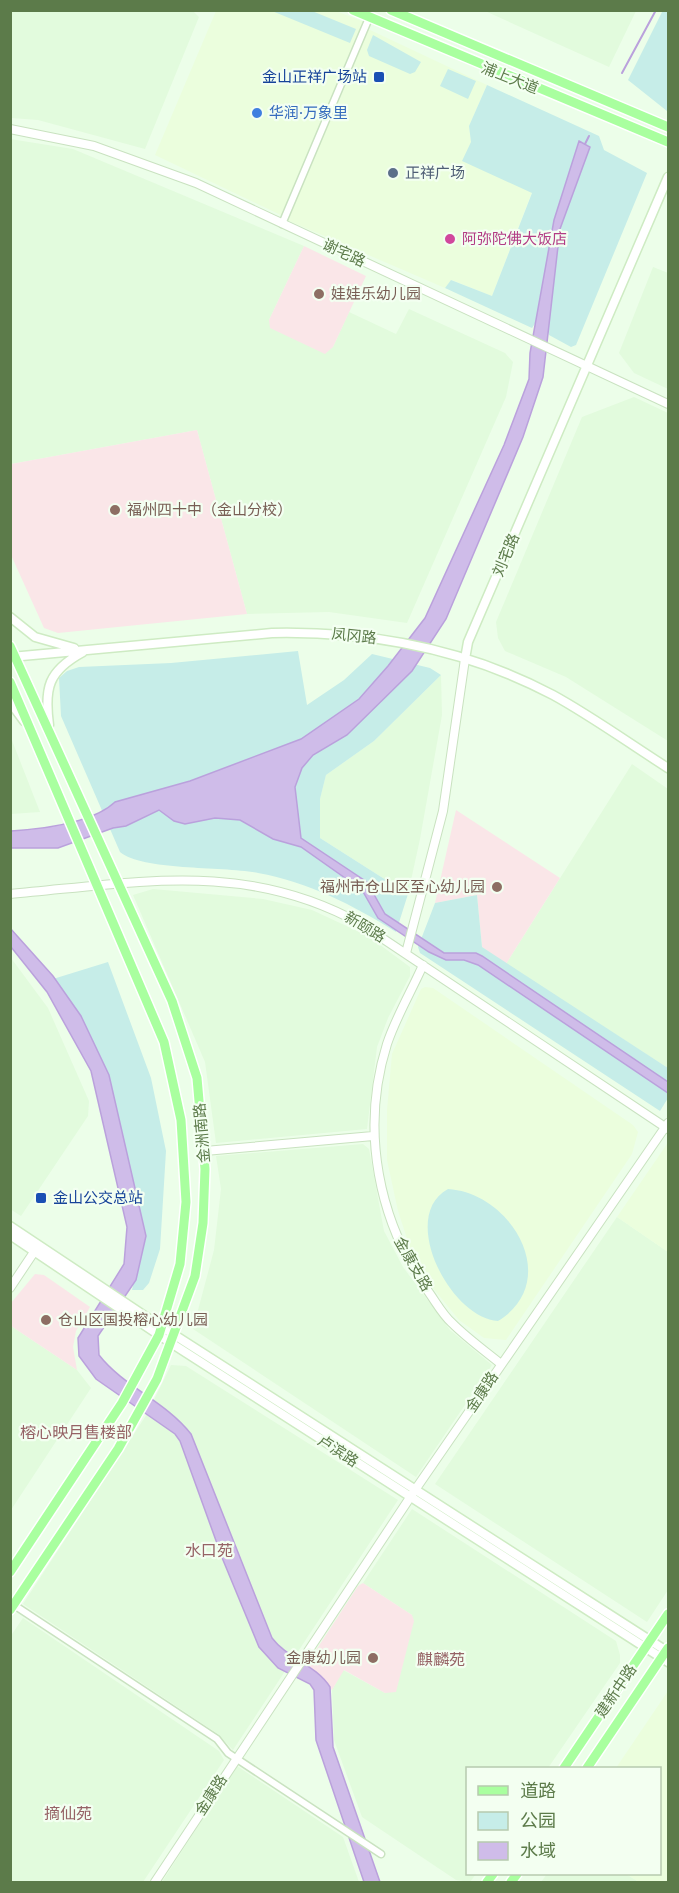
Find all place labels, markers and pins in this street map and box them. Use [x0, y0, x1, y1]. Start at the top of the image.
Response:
place label: 金山正祥广场站 [262, 66, 367, 86]
marker: 金山正祥广场站 [372, 70, 386, 84]
place label: 华润·万象里 [269, 102, 348, 122]
marker: 华润·万象里 [250, 106, 264, 120]
place label: 正祥广场 [405, 162, 465, 182]
marker: 正祥广场 [386, 166, 400, 180]
place label: 阿弥陀佛大饭店 [462, 228, 567, 248]
marker: 阿弥陀佛大饭店 [443, 232, 457, 246]
place label: 娃娃乐幼儿园 [331, 283, 421, 303]
marker: 娃娃乐幼儿园 [312, 287, 326, 301]
place label: 福州四十中（金山分校） [127, 499, 292, 519]
marker: 福州四十中（金山分校） [108, 503, 122, 517]
place label: 福州市仓山区至心幼儿园 [320, 876, 485, 896]
marker: 福州市仓山区至心幼儿园 [490, 880, 504, 894]
place label: 金山公交总站 [53, 1187, 143, 1207]
marker: 金山公交总站 [34, 1191, 48, 1205]
place label: 仓山区国投榕心幼儿园 [58, 1309, 208, 1329]
marker: 仓山区国投榕心幼儿园 [39, 1313, 53, 1327]
place label: 金康幼儿园 [286, 1647, 361, 1667]
marker: 金康幼儿园 [366, 1651, 380, 1665]

